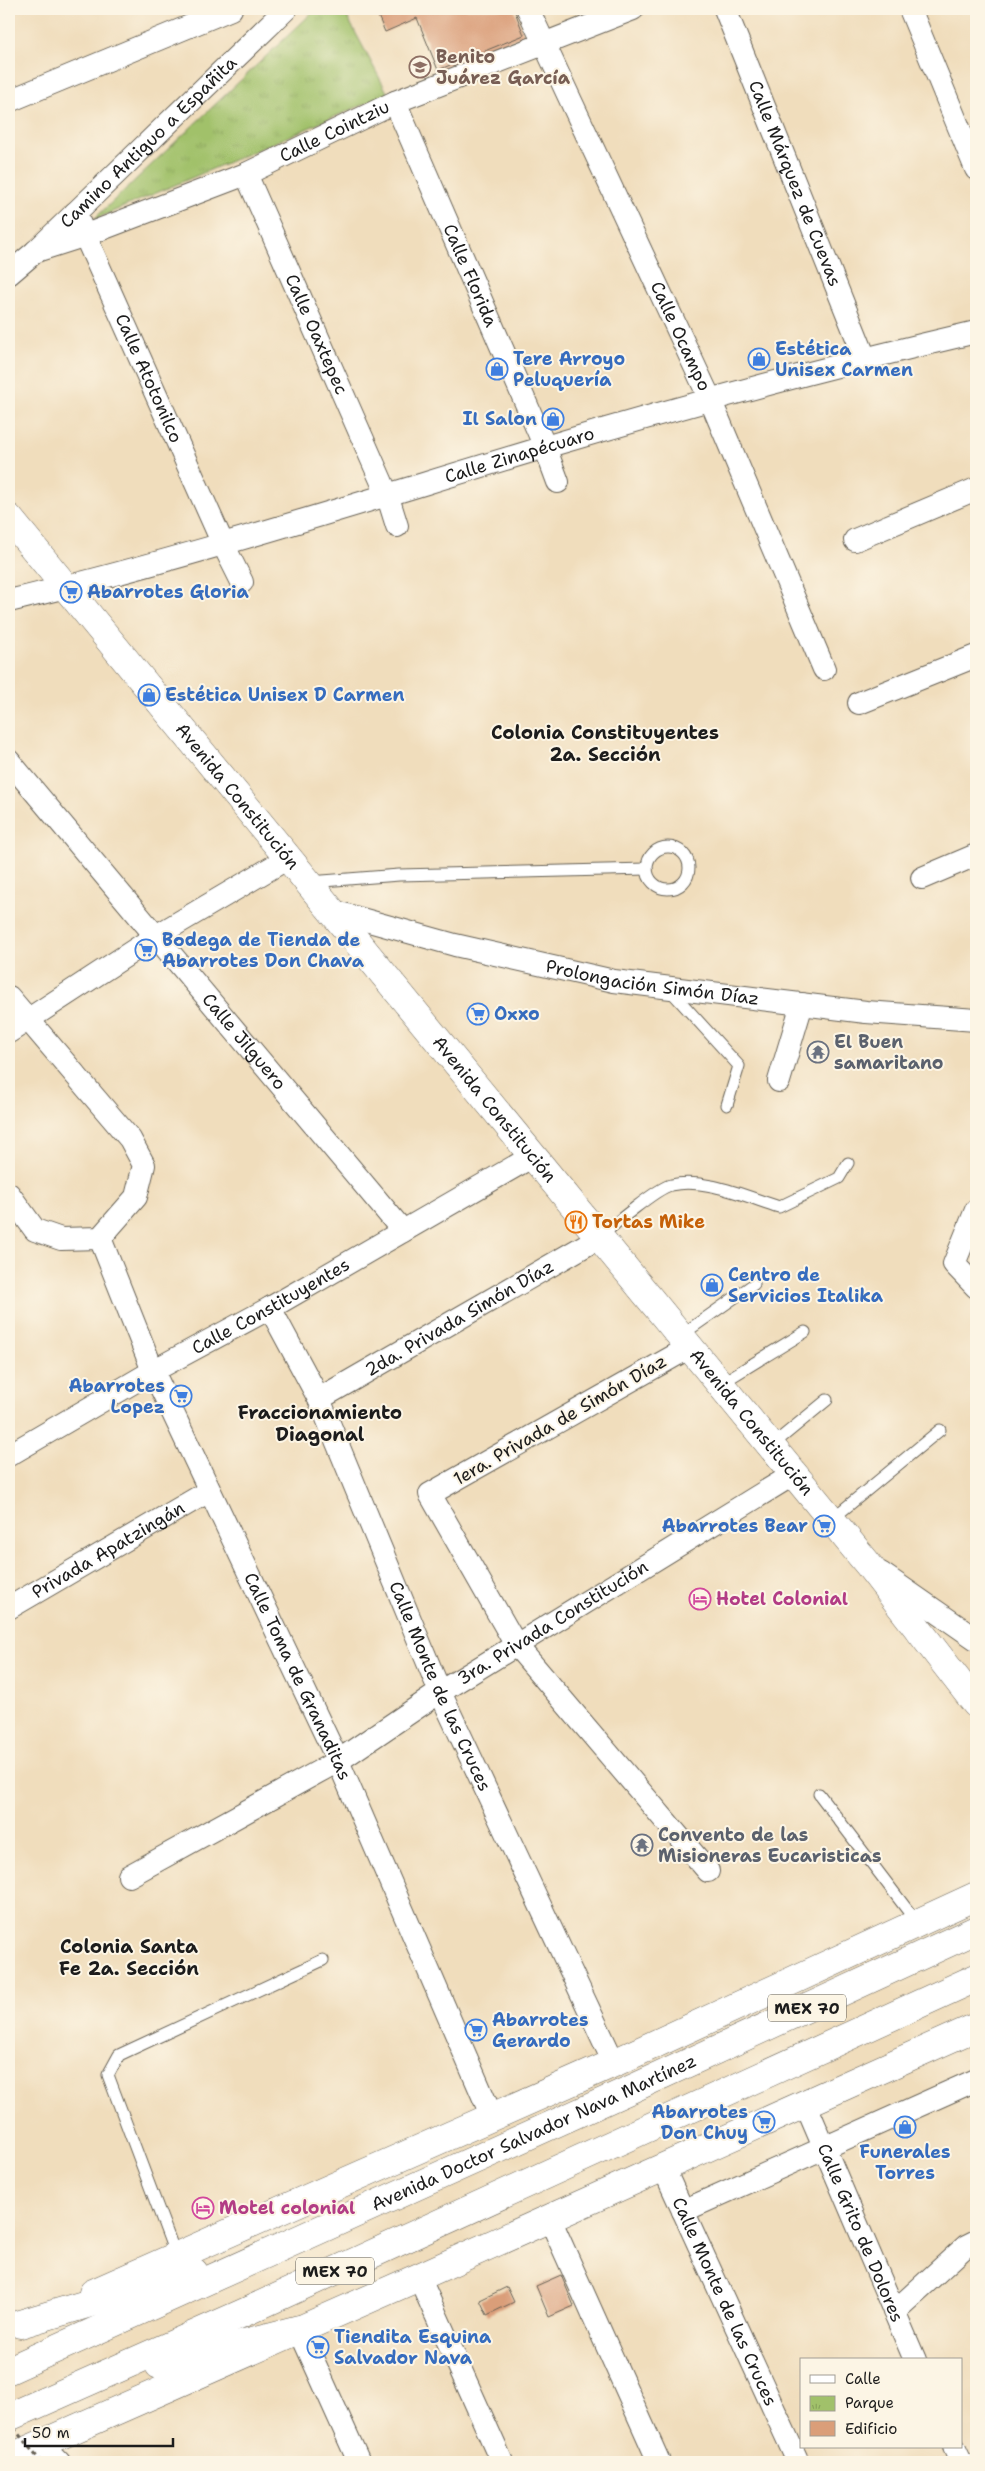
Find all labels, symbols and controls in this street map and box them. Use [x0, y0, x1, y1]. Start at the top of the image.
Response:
place label: Benito Juárez García [436, 45, 571, 90]
street label: Camino Antiguo a Españita [55, 51, 242, 233]
school or university icon: Benito Juárez García [408, 55, 432, 79]
street label: Calle Márquez de Cuevas [743, 77, 847, 290]
street label: Calle Cointziu [276, 94, 393, 168]
street label: Calle Florida [437, 220, 503, 331]
street label: Calle Oaxtepec [280, 270, 354, 398]
street label: Calle Ocampo [645, 277, 717, 395]
street label: Calle Atotonilco [110, 310, 188, 447]
place label: Estética Unisex Carmen [775, 337, 913, 382]
place label: Tere Arroyo Peluquería [513, 347, 625, 392]
shop icon: Estética Unisex Carmen [747, 347, 771, 371]
shop icon: Tere Arroyo Peluquería [485, 357, 509, 381]
place label: Il Salon [462, 407, 537, 431]
shop icon: Il Salon [541, 407, 565, 431]
street label: Calle Zinapécuaro [442, 421, 597, 489]
supermarket icon: Abarrotes Gloria [59, 580, 83, 604]
place label: Abarrotes Gloria [87, 580, 250, 604]
shop icon: Estética Unisex D Carmen [137, 683, 161, 707]
place label: Estética Unisex D Carmen [165, 683, 404, 707]
street label: Avenida Constitución [170, 718, 305, 875]
district label: Colonia Constituyentes 2a. Sección [491, 720, 719, 767]
place label: Bodega de Tienda de Abarrotes Don Chava [162, 928, 365, 973]
supermarket icon: Bodega de Tienda de Abarrotes Don Chava [134, 938, 158, 962]
street label: Prolongación Simón Díaz [543, 954, 761, 1011]
street label: Calle Jilguero [197, 988, 292, 1095]
supermarket icon: Oxxo [466, 1002, 490, 1026]
place label: Oxxo [494, 1002, 540, 1026]
place label: El Buen samaritano [834, 1030, 944, 1075]
street label: Avenida Constitución [427, 1031, 562, 1188]
temple icon: El Buen samaritano [806, 1040, 830, 1064]
restaurant icon: Tortas Mike [564, 1210, 588, 1234]
place label: Tortas Mike [592, 1210, 705, 1234]
street label: Calle Constituyentes [187, 1252, 354, 1360]
street label: 2da. Privada Simón Díaz [361, 1254, 558, 1382]
place label: Centro de Servicios Italika [728, 1263, 884, 1308]
shop icon: Centro de Servicios Italika [700, 1273, 724, 1297]
street label: Avenida Constitución [684, 1344, 819, 1501]
street label: 1era. Privada de Simón Díaz [449, 1349, 671, 1491]
place label: Abarrotes Lopez [69, 1374, 165, 1419]
supermarket icon: Abarrotes Lopez [169, 1384, 193, 1408]
district label: Fraccionamiento Diagonal [238, 1400, 402, 1447]
street label: Privada Apatzingán [27, 1496, 189, 1604]
place label: Abarrotes Bear [662, 1514, 808, 1538]
supermarket icon: Abarrotes Bear [812, 1514, 836, 1538]
street label: 3ra. Privada Constitución [453, 1555, 653, 1691]
street label: Calle Toma de Granaditas [238, 1568, 357, 1784]
street label: Calle Monte de las Cruces [384, 1578, 497, 1795]
hotel icon: Hotel Colonial [688, 1587, 712, 1611]
place label: Hotel Colonial [716, 1587, 848, 1611]
place label: Convento de las Misioneras Eucaristicas [658, 1823, 881, 1868]
temple icon: Convento de las Misioneras Eucaristicas [630, 1833, 654, 1857]
district label: Colonia Santa Fe 2a. Sección [59, 1934, 199, 1981]
road number: MEX 70 [768, 1995, 846, 2022]
place label: Abarrotes Gerardo [492, 2008, 588, 2053]
supermarket icon: Abarrotes Gerardo [464, 2018, 488, 2042]
street label: Avenida Doctor Salvador Nava Martínez [368, 2049, 700, 2217]
place label: Abarrotes Don Chuy [652, 2100, 748, 2145]
supermarket icon: Abarrotes Don Chuy [752, 2110, 776, 2134]
shop icon: Funerales Torres [893, 2115, 917, 2139]
street label: Calle Grito de Dolores [812, 2140, 909, 2326]
place label: Funerales Torres [859, 2140, 951, 2185]
street label: Calle Monte de las Cruces [666, 2193, 783, 2410]
hotel icon: Motel colonial [191, 2196, 215, 2220]
place label: Motel colonial [219, 2196, 355, 2220]
road number: MEX 70 [296, 2258, 374, 2284]
place label: Tiendita Esquina Salvador Nava [334, 2325, 492, 2370]
supermarket icon: Tiendita Esquina Salvador Nava [306, 2335, 330, 2359]
legend [800, 2358, 962, 2448]
text: Calle [845, 2369, 881, 2389]
text: Parque [845, 2393, 894, 2413]
scale bar [25, 2416, 172, 2448]
text: Edificio [845, 2419, 897, 2439]
text: 50 m [32, 2423, 70, 2443]

